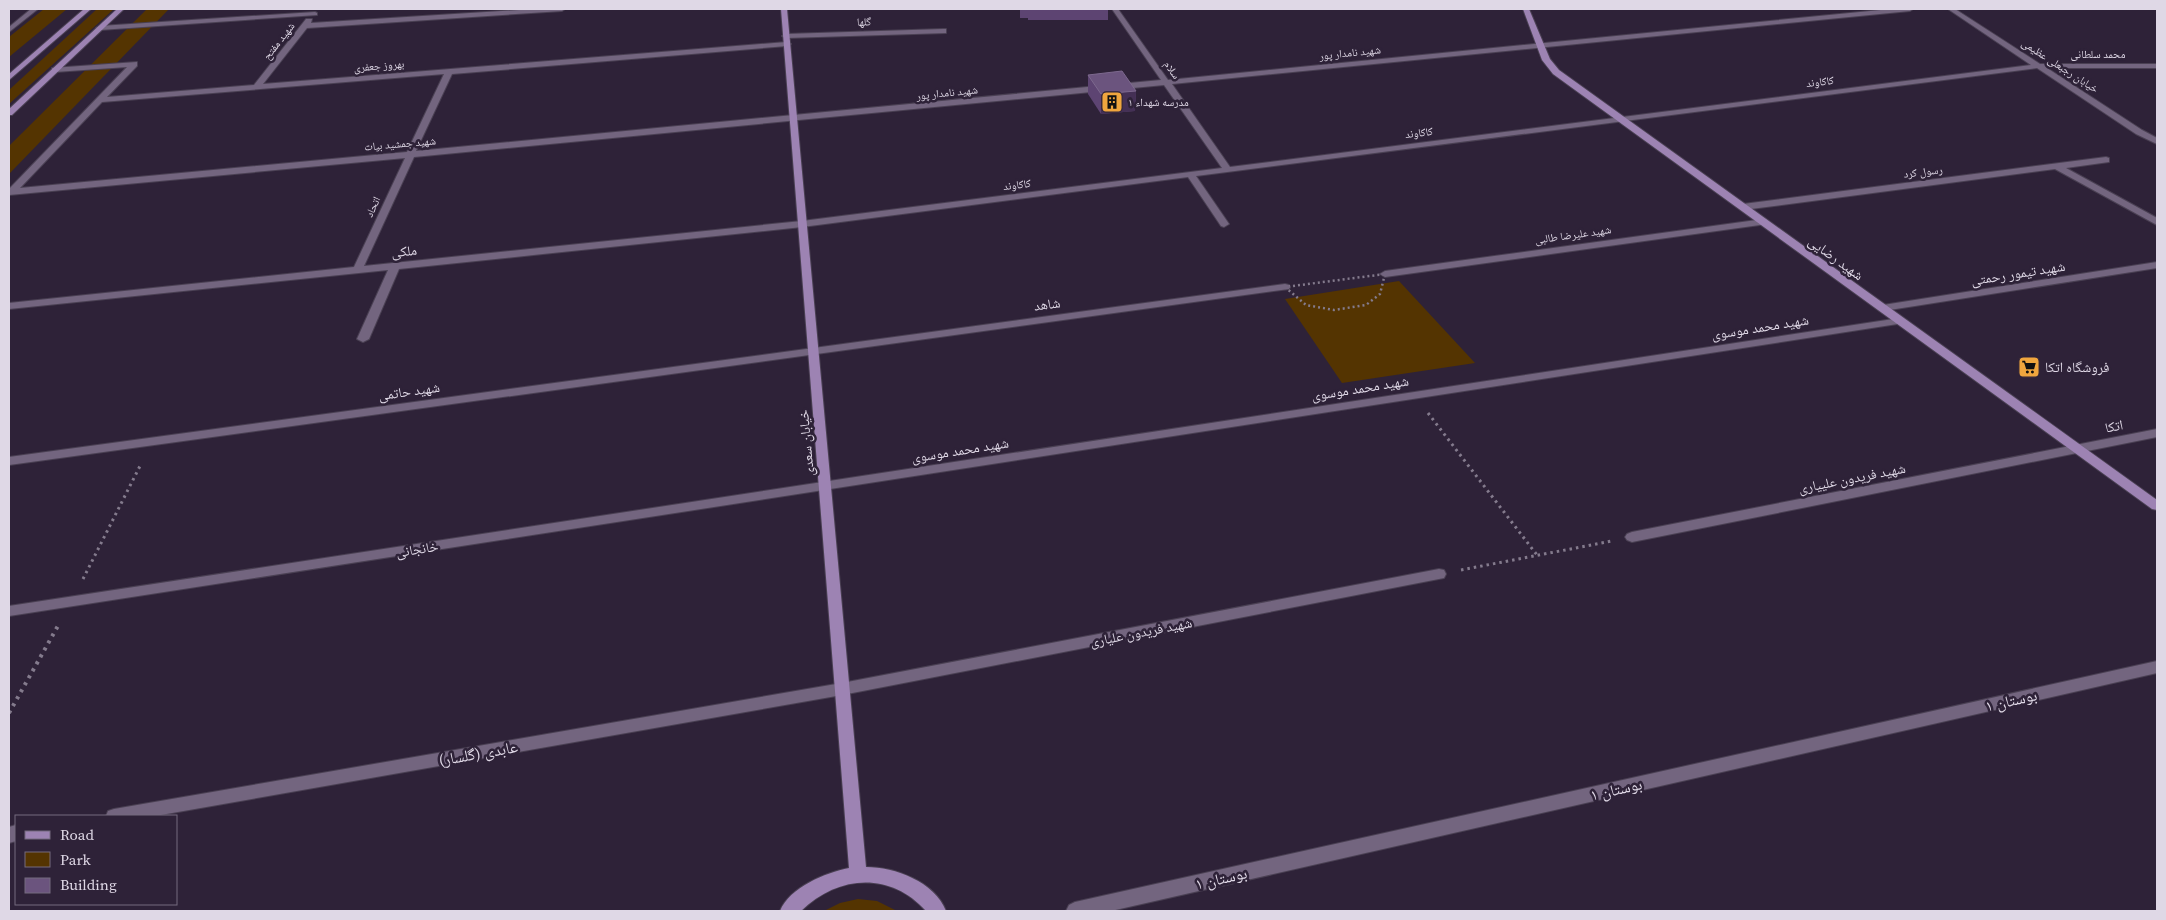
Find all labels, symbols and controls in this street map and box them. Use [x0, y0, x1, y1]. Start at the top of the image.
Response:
street label: گلها [857, 14, 872, 30]
street label: شهید مفتح [260, 19, 298, 63]
street label: خیابان رجبعلی عظیمی [2019, 35, 2101, 97]
street label: شهید نامدار پور [1317, 42, 1382, 64]
street label: محمد سلطانی [2071, 47, 2125, 62]
street label: بهروز جعفری [353, 56, 405, 76]
street label: سلام [1160, 58, 1184, 82]
street label: کاکاوند [1805, 73, 1835, 91]
street label: شهید نامدار پور [914, 82, 979, 104]
building icon: مدرسه شهداء ۱ [1100, 90, 1124, 114]
place label: مدرسه شهداء ۱ [1128, 95, 1189, 110]
street label: کاکاوند [1404, 124, 1434, 142]
street label: شهید جمشید بیات [363, 133, 437, 155]
street label: رسول کرد [1903, 162, 1943, 182]
street label: کاکاوند [1002, 176, 1032, 194]
street label: اتحاد [362, 194, 384, 220]
street label: شهید علیرضا طالبی [1534, 222, 1612, 248]
street label: شهید رضایی [1804, 231, 1868, 285]
street label: ملکی [390, 240, 418, 262]
street label: شهید تیمور رحمتی [1969, 256, 2067, 290]
street label: شاهد [1032, 292, 1062, 316]
street label: شهید محمد موسوی [1710, 309, 1810, 345]
supermarket icon: فروشگاه اتکا [2017, 355, 2041, 379]
place label: فروشگاه اتکا [2045, 357, 2109, 377]
street label: شهید محمد موسوی [1310, 370, 1410, 406]
street label: شهید حاتمی [377, 377, 441, 405]
street label: خیابان سعدی [793, 409, 819, 477]
street label: اتکا [2103, 414, 2125, 438]
street label: شهید محمد موسوی [910, 432, 1010, 468]
street label: شهید فریدون علییاری [1797, 458, 1907, 498]
street label: خانجانی [394, 536, 440, 562]
street label: شهید فریدون علیاری [1088, 612, 1194, 652]
street label: بوستان ۱ [1983, 683, 2039, 717]
street label: عابدی (گلسار) [437, 735, 519, 771]
street label: بوستان ۱ [1588, 772, 1644, 806]
legend [15, 815, 178, 905]
text: Road [60, 824, 94, 845]
text: Park [60, 849, 92, 870]
street label: بوستان ۱ [1193, 861, 1249, 895]
text: Building [60, 874, 117, 895]

